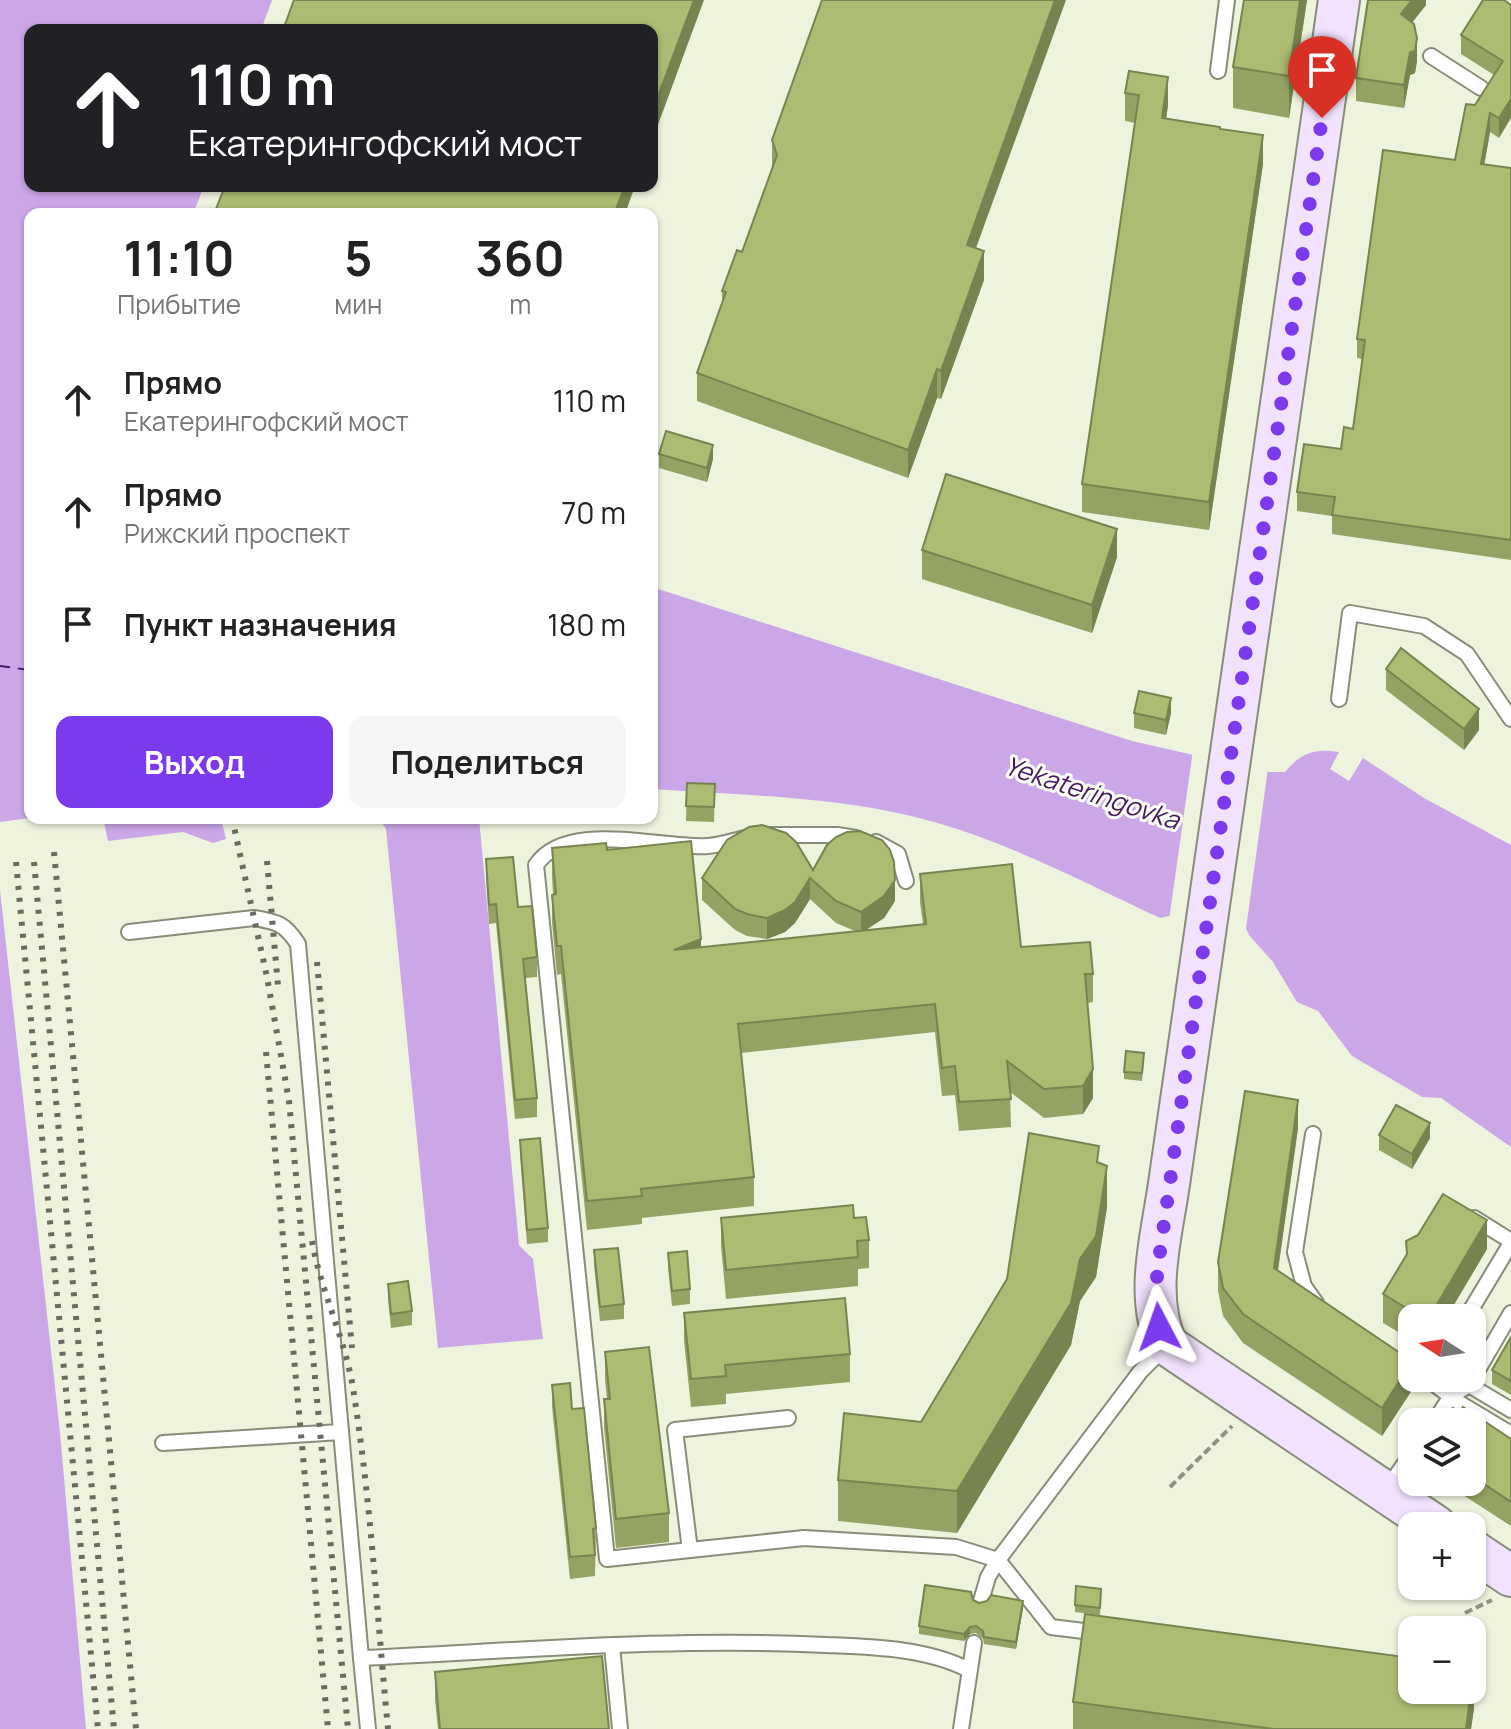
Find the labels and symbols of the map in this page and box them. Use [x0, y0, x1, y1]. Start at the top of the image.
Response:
pin [1288, 36, 1356, 118]
water label: Yekateringovka [1000, 747, 1186, 838]
position arrow [1117, 1285, 1201, 1369]
north arrow [1398, 1304, 1486, 1392]

